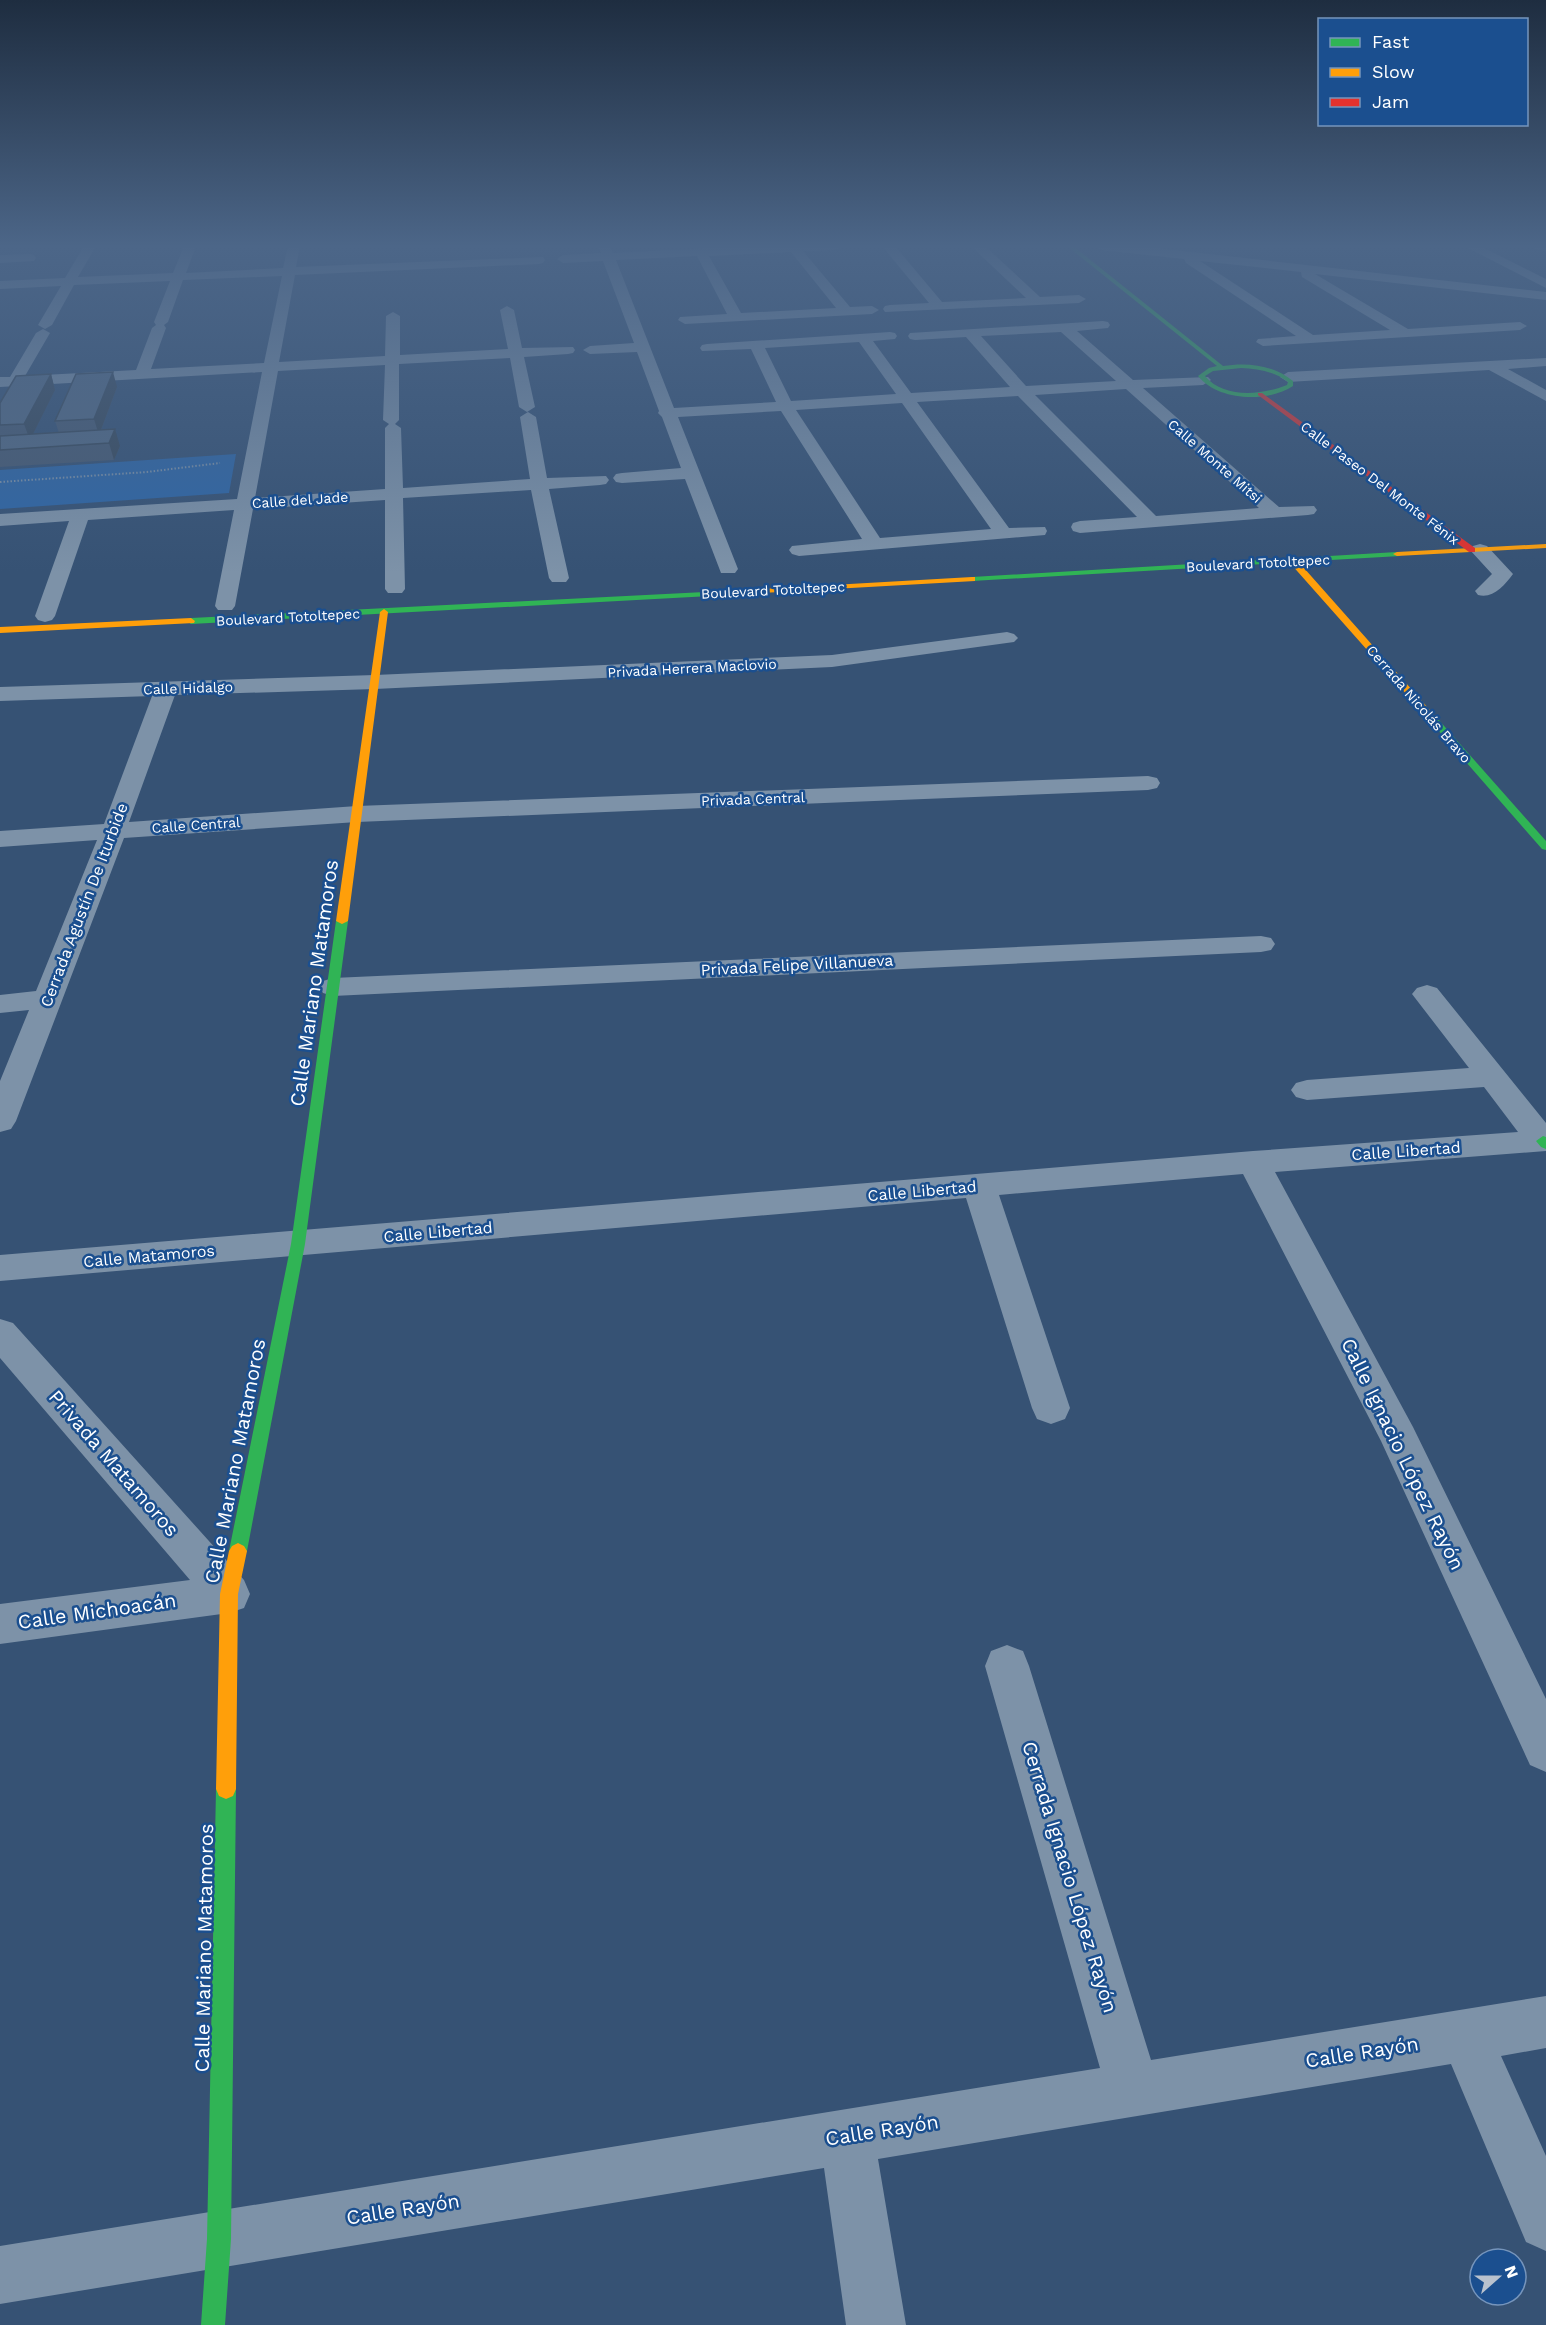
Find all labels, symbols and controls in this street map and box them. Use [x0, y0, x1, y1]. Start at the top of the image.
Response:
legend [1318, 18, 1528, 126]
text: Fast [1372, 31, 1410, 52]
text: Slow [1372, 61, 1415, 82]
text: Jam [1372, 91, 1409, 112]
street label: Calle Monte Mitsi [1165, 416, 1265, 506]
street label: Calle Paseo Del Monte Fénix [1298, 418, 1462, 548]
street label: Calle del Jade [251, 489, 349, 511]
street label: Boulevard Totoltepec [1186, 551, 1331, 575]
street label: Boulevard Totoltepec [701, 578, 846, 602]
street label: Boulevard Totoltepec [216, 605, 361, 629]
street label: Cerrada Nicolás Bravo [1364, 642, 1474, 766]
street label: Privada Herrera Maclovio [607, 656, 777, 680]
street label: Calle Hidalgo [143, 678, 233, 698]
street label: Privada Central [701, 789, 806, 809]
street label: Cerrada Agustín De Iturbide [36, 800, 132, 1010]
street label: Calle Central [151, 814, 242, 836]
street label: Calle Mariano Matamoros [285, 858, 343, 1108]
street label: Privada Felipe Villanueva [700, 950, 894, 980]
street label: Calle Libertad [1351, 1138, 1461, 1164]
street label: Calle Libertad [867, 1177, 977, 1205]
street label: Calle Libertad [383, 1218, 493, 1246]
street label: Calle Matamoros [83, 1241, 215, 1271]
street label: Calle Ignacio López Rayón [1336, 1334, 1470, 1574]
street label: Calle Mariano Matamoros [199, 1337, 271, 1585]
street label: Privada Matamoros [44, 1385, 184, 1541]
street label: Calle Michoacán [16, 1588, 178, 1634]
street label: Cerrada Ignacio López Rayón [1017, 1739, 1123, 2015]
street label: Calle Mariano Matamoros [190, 1823, 218, 2073]
street label: Calle Rayón [1304, 2031, 1420, 2073]
street label: Calle Rayón [824, 2109, 940, 2151]
street label: Calle Rayón [345, 2188, 461, 2230]
north arrow [1468, 2247, 1528, 2307]
text: N [1501, 2263, 1523, 2281]

